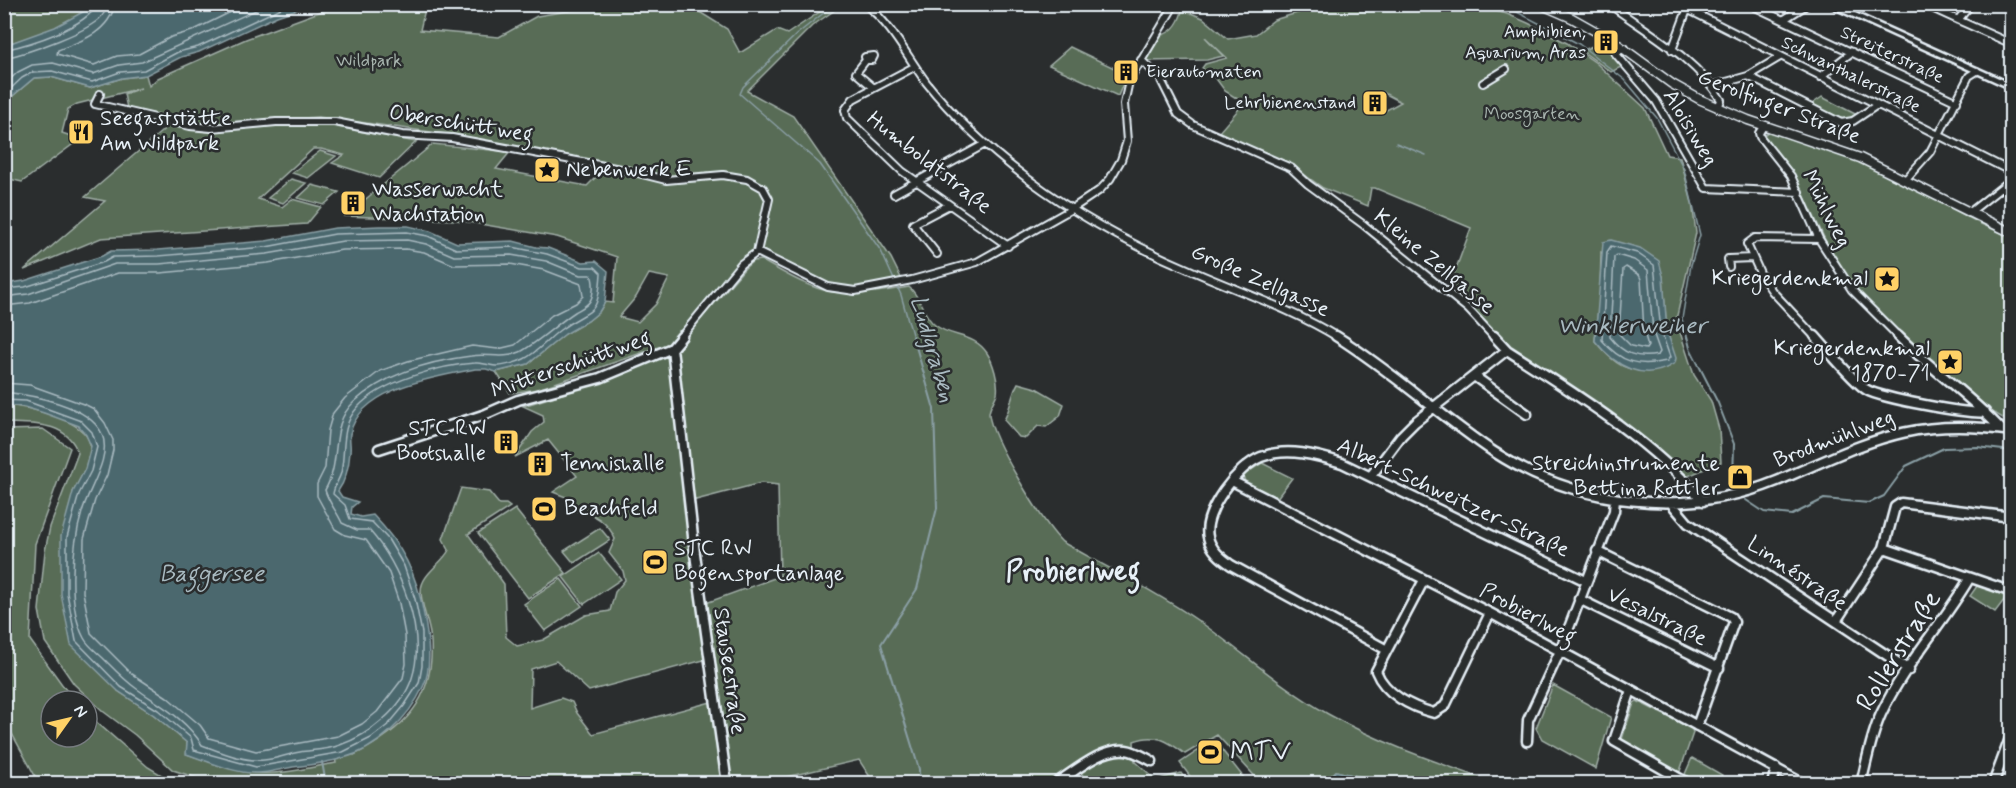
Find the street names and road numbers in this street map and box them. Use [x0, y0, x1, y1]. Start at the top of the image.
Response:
street label: Streiterstraße [1836, 21, 1948, 90]
street label: Schwanthalerstraße [1777, 31, 1925, 119]
street label: Gerolfinger Straße [1692, 63, 1865, 154]
street label: Aloisiweg [1655, 84, 1724, 172]
street label: Oberschüttweg [386, 99, 535, 152]
street label: Humboldtstraße [861, 105, 998, 221]
street label: Mühlweg [1794, 165, 1857, 253]
street label: Kleine Zellgasse [1366, 203, 1501, 323]
street label: Große Zellgasse [1186, 238, 1334, 325]
street label: Mitterschüttweg [487, 325, 656, 408]
street label: Brodmühlweg [1770, 403, 1899, 476]
street label: Albert-Schweitzer-Straße [1332, 432, 1574, 564]
street label: Linnéstraße [1741, 530, 1853, 618]
street label: Probierlweg [1473, 577, 1581, 654]
street label: Vesalstraße [1603, 581, 1712, 653]
street label: Rollerstraße [1848, 584, 1950, 718]
street label: Stauseestraße [706, 606, 752, 736]

